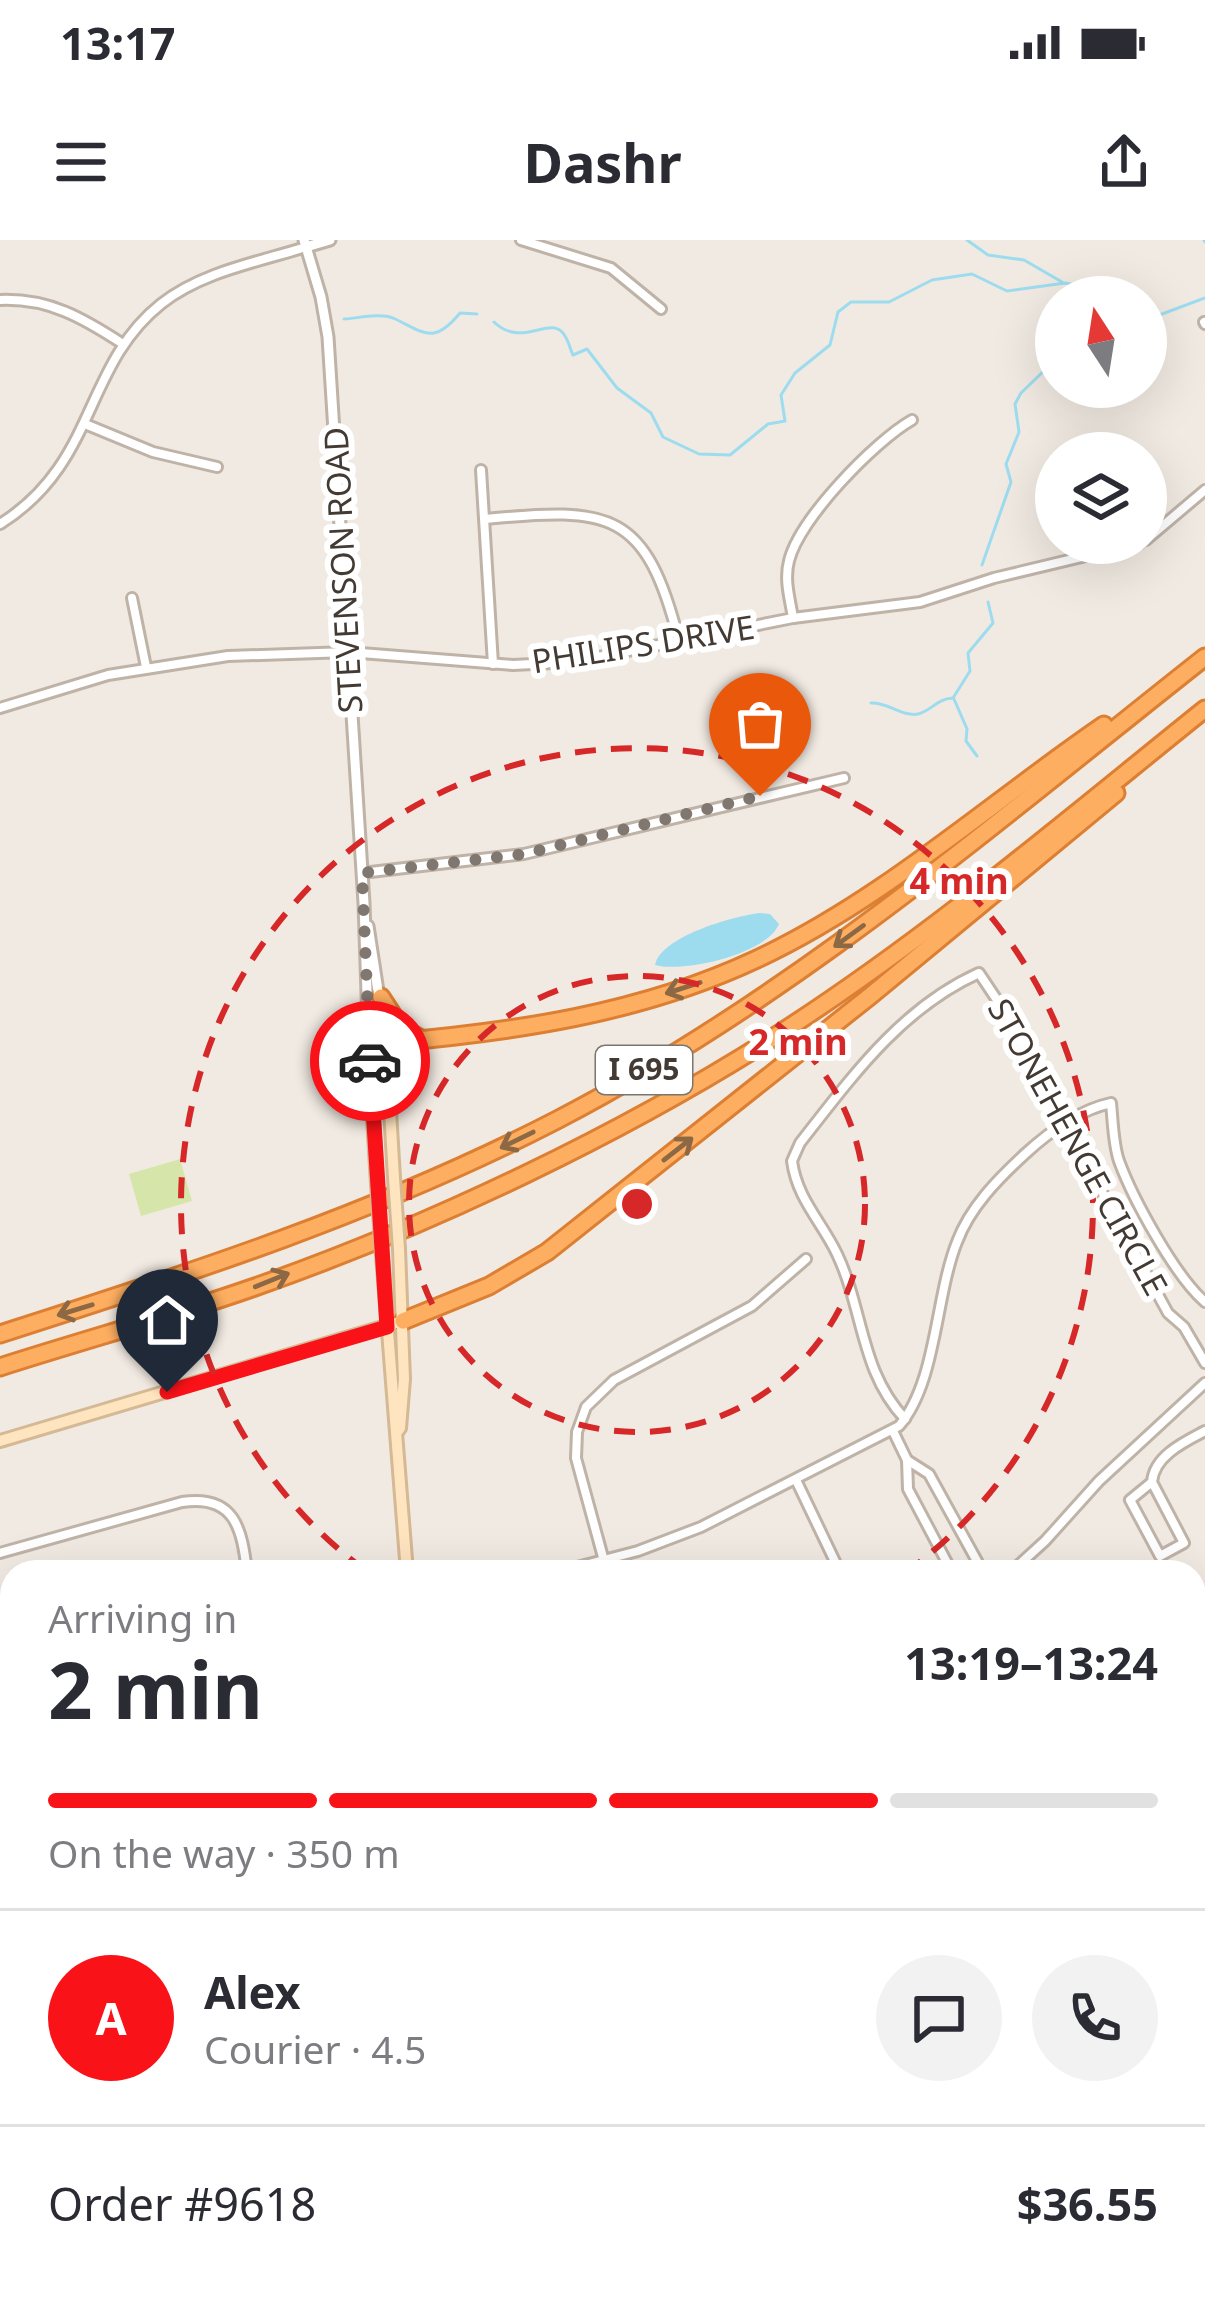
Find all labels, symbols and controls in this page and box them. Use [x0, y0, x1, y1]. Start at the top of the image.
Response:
text: 13:17 [60, 12, 176, 73]
text: Dashr [523, 125, 682, 199]
icon: menu [48, 129, 114, 195]
icon: share [1091, 129, 1157, 195]
north arrow [1035, 276, 1167, 408]
map controls [1035, 276, 1167, 564]
street label: STEVENSON ROAD [313, 426, 372, 714]
button: layers [1035, 432, 1167, 564]
street label: PHILIPS DRIVE [528, 604, 757, 683]
pin [709, 673, 811, 796]
icon: bag [727, 691, 793, 757]
text: 4 min [909, 856, 1009, 905]
one-way arrow [833, 923, 866, 949]
one-way arrow [665, 978, 703, 1000]
street label: STONEHENGE CIRCLE [978, 990, 1179, 1303]
courier [310, 1001, 430, 1121]
text: 2 min [748, 1017, 848, 1066]
icon: car [337, 1028, 403, 1094]
road number: I 695 [596, 1046, 692, 1094]
one-way arrow [499, 1130, 535, 1152]
one-way arrow [662, 1136, 694, 1163]
centre of rings [616, 1183, 658, 1225]
one-way arrow [252, 1268, 289, 1289]
pin [116, 1269, 218, 1392]
icon: home [134, 1287, 200, 1353]
one-way arrow [57, 1300, 95, 1322]
text: Arriving in [48, 1591, 237, 1644]
text: 13:19–13:24 [904, 1632, 1158, 1693]
text: 2 min [48, 1636, 263, 1742]
text: On the way · 350 m [48, 1826, 400, 1879]
button: chat [876, 1955, 1002, 2081]
button: phone [1032, 1955, 1158, 2081]
text: Alex [204, 1961, 301, 2022]
text: A [95, 1987, 127, 2048]
text: Courier · 4.5 [204, 2022, 426, 2075]
text: Order #9618 [48, 2173, 316, 2234]
text: $36.55 [1017, 2173, 1158, 2234]

